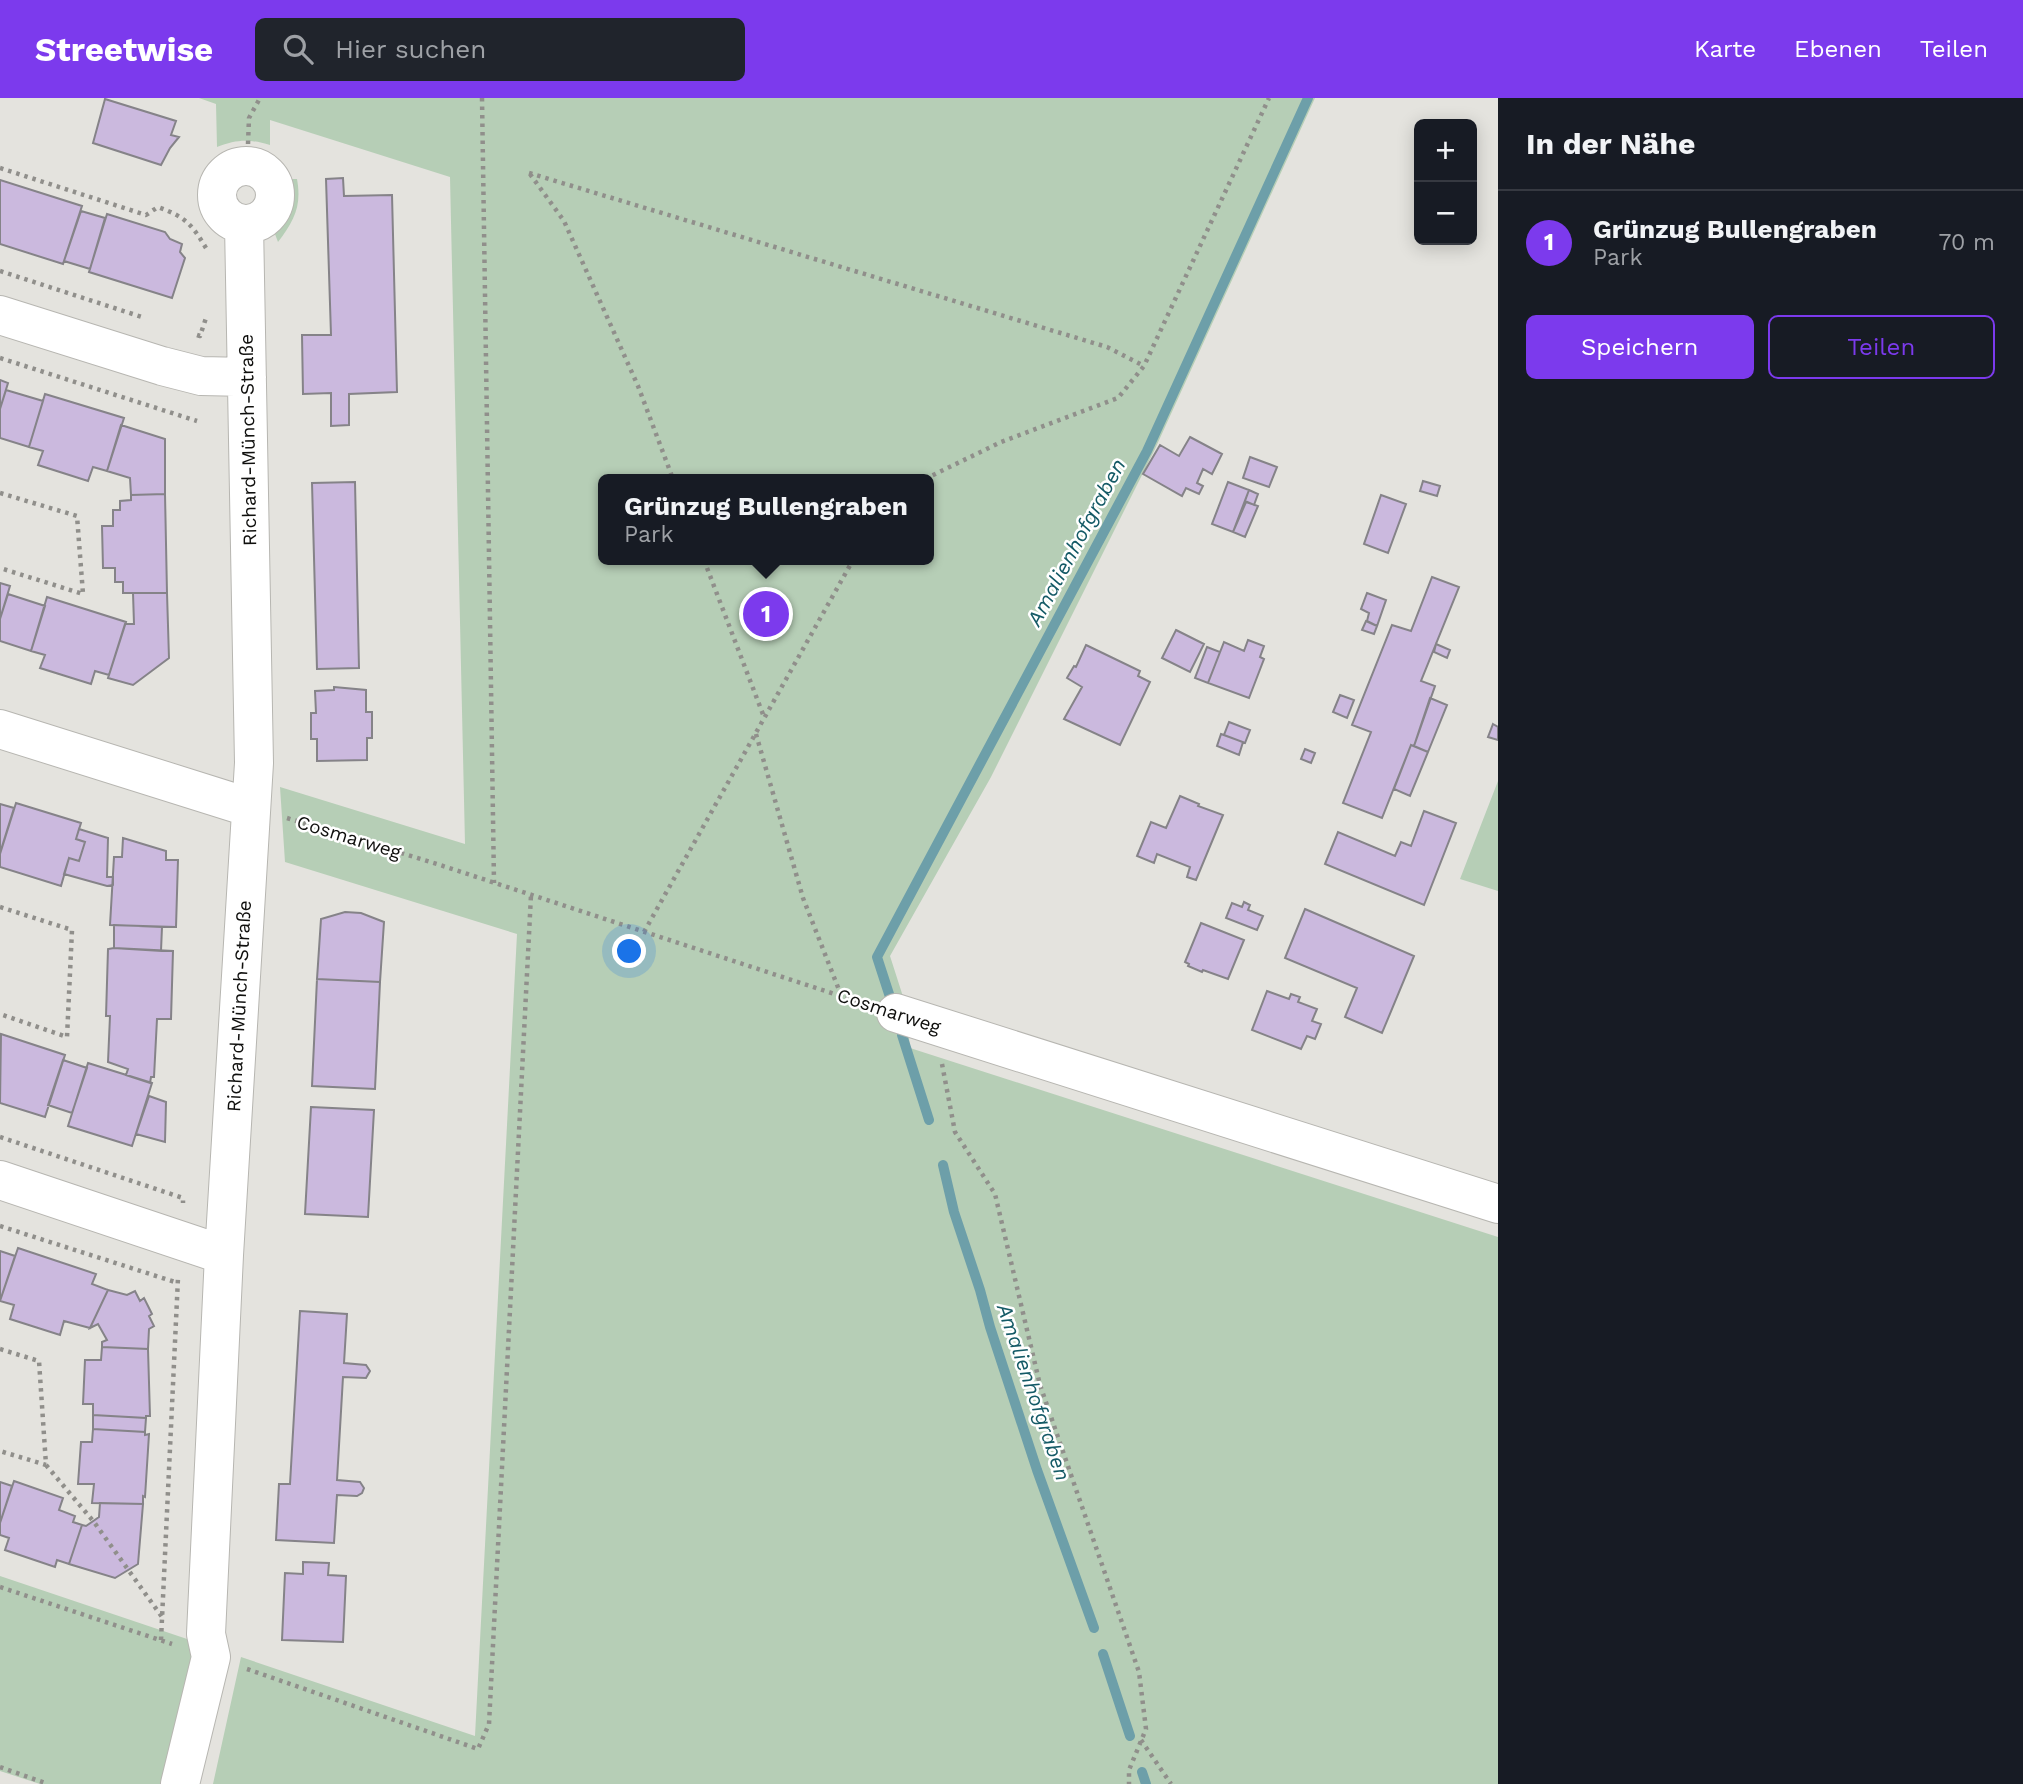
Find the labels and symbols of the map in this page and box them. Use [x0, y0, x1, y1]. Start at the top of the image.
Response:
street label: Richard-Münch-Straße [235, 334, 261, 546]
water label: Amalienhofgraben [1021, 454, 1131, 631]
pin: 1 [743, 588, 789, 640]
street label: Cosmarweg [294, 810, 405, 864]
street label: Richard-Münch-Straße [222, 900, 256, 1112]
your location [612, 934, 646, 968]
street label: Cosmarweg [834, 983, 945, 1039]
water label: Amalienhofgraben [992, 1299, 1076, 1484]

